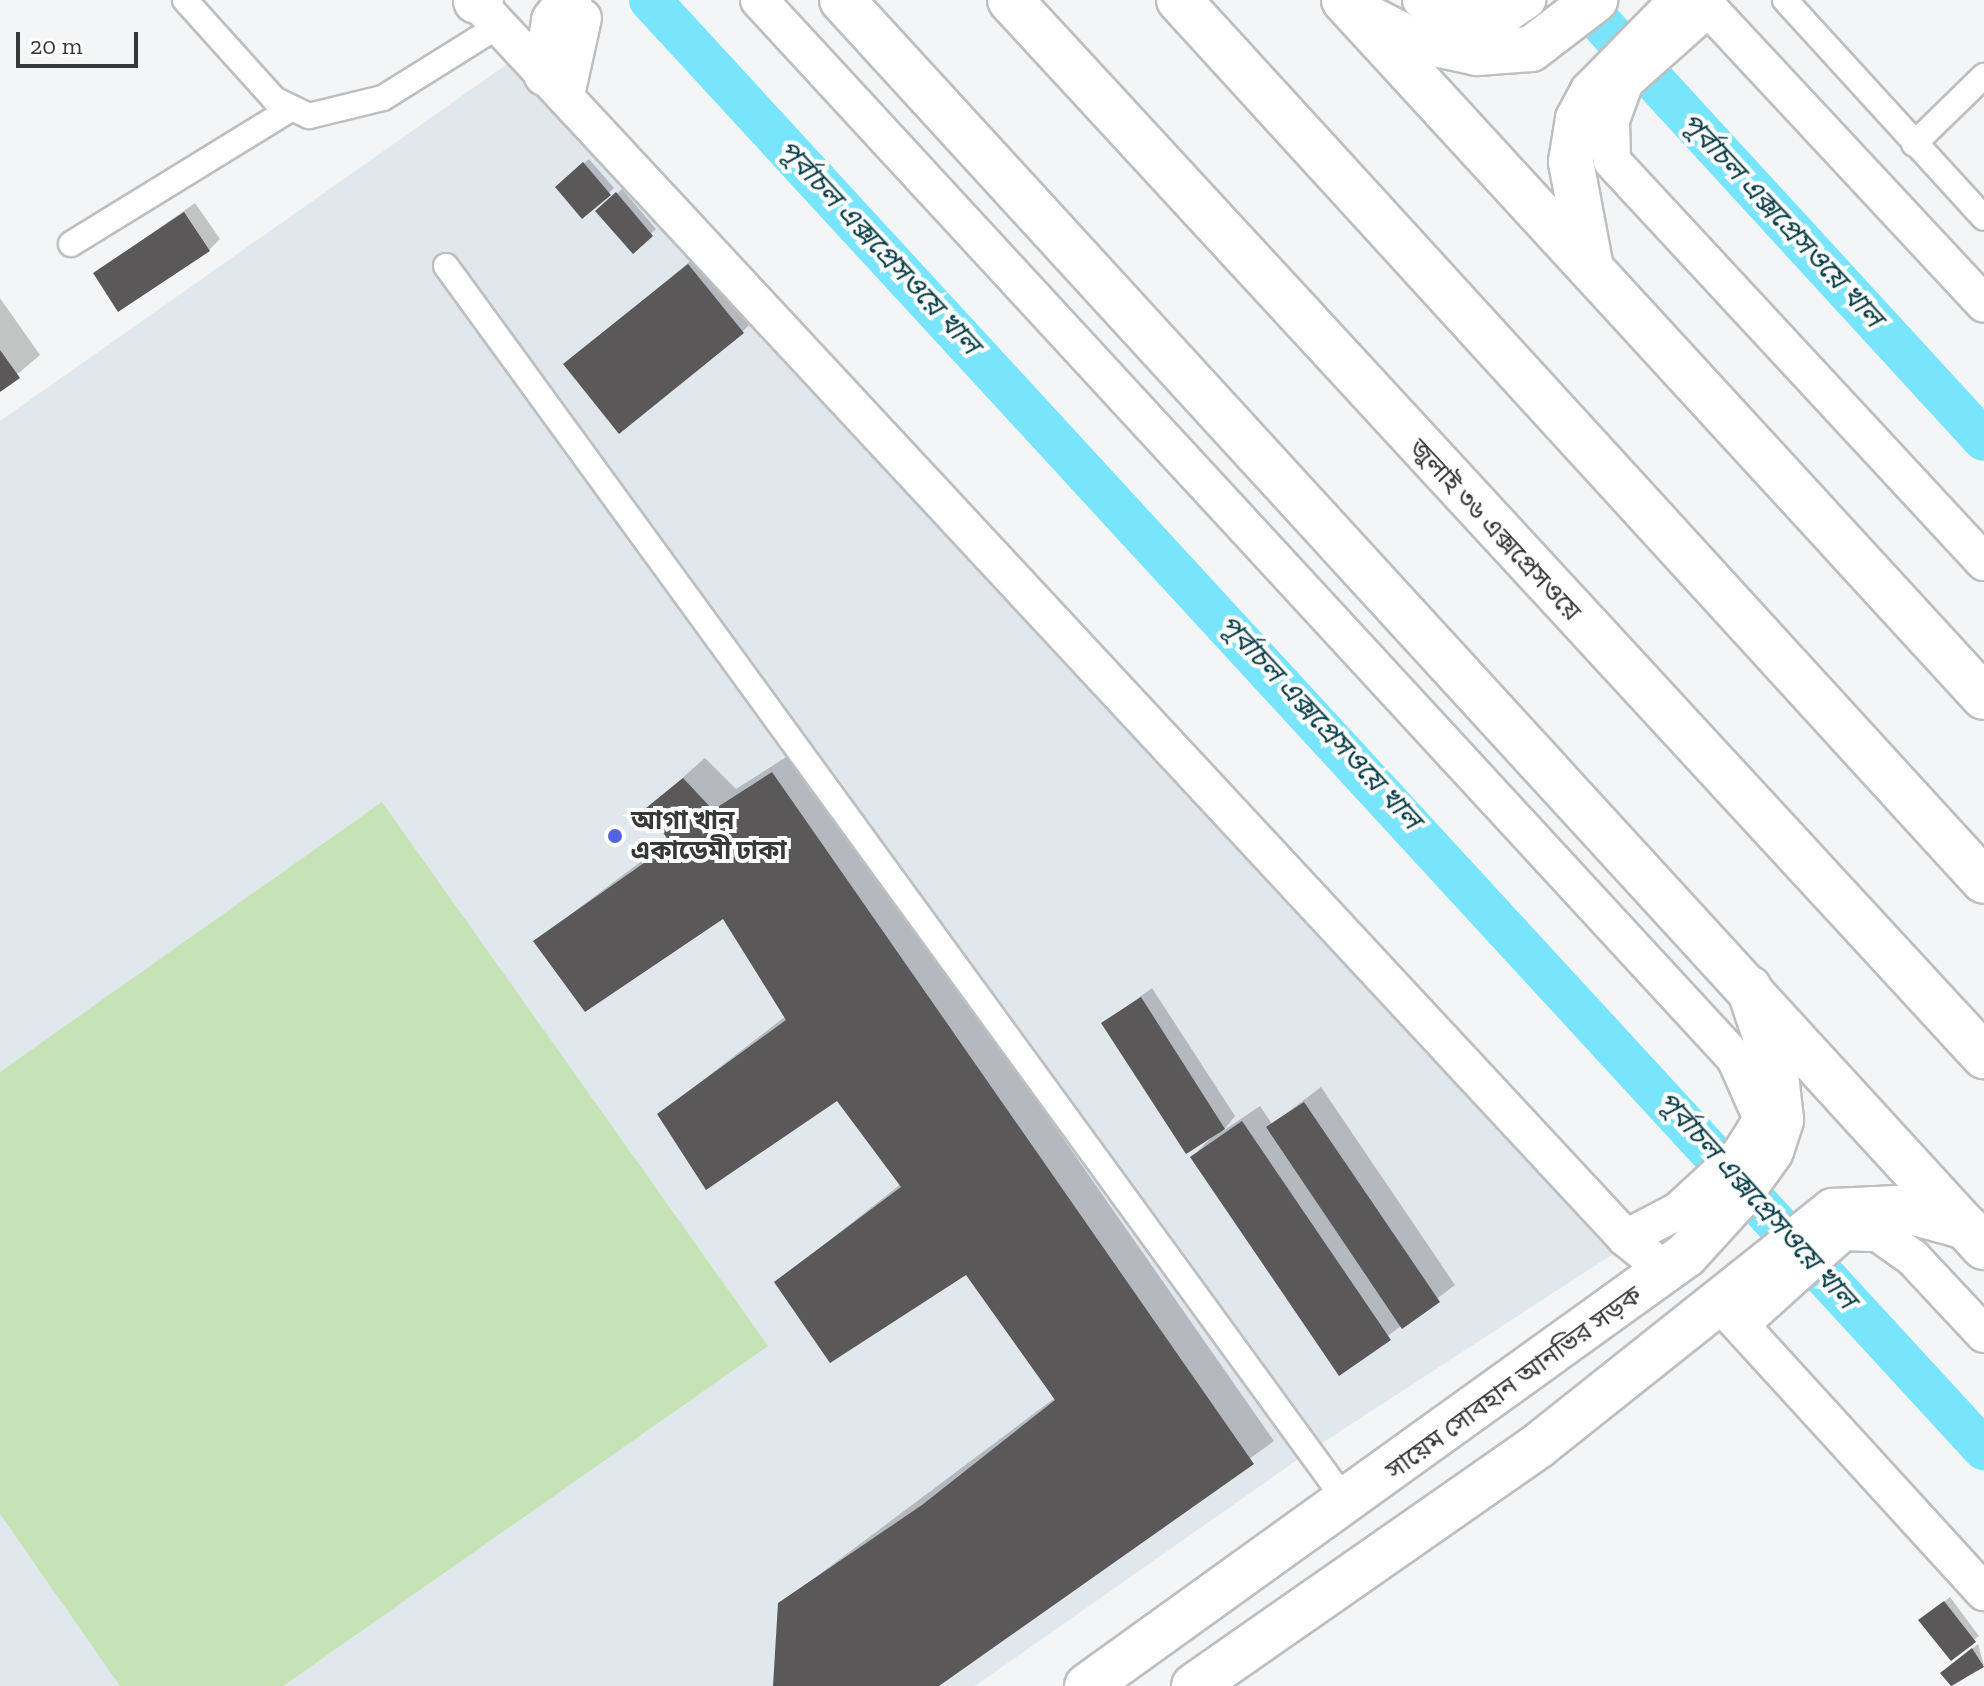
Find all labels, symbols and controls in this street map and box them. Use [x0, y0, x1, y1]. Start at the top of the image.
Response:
scale bar [20, 16, 142, 66]
text: 20 m [30, 31, 82, 60]
water label: পূর্বাচল এক্সপ্রেসওয়ে খাল [1674, 106, 1890, 334]
water label: পূর্বাচল এক্সপ্রেসওয়ে খাল [771, 133, 987, 361]
street label: জুলাই ৩৬ এক্সপ্রেসওয়ে [1403, 433, 1587, 627]
water label: পূর্বাচল এক্সপ্রেসওয়ে খাল [1212, 608, 1428, 836]
place label: আগা খান একাডেমী ঢাকা [631, 805, 787, 866]
marker: আগা খান একাডেমী ঢাকা [606, 827, 624, 845]
water label: পূর্বাচল এক্সপ্রেসওয়ে খাল [1650, 1084, 1864, 1316]
street label: সায়েম সোবহান আনভির সড়ক [1380, 1280, 1648, 1486]

